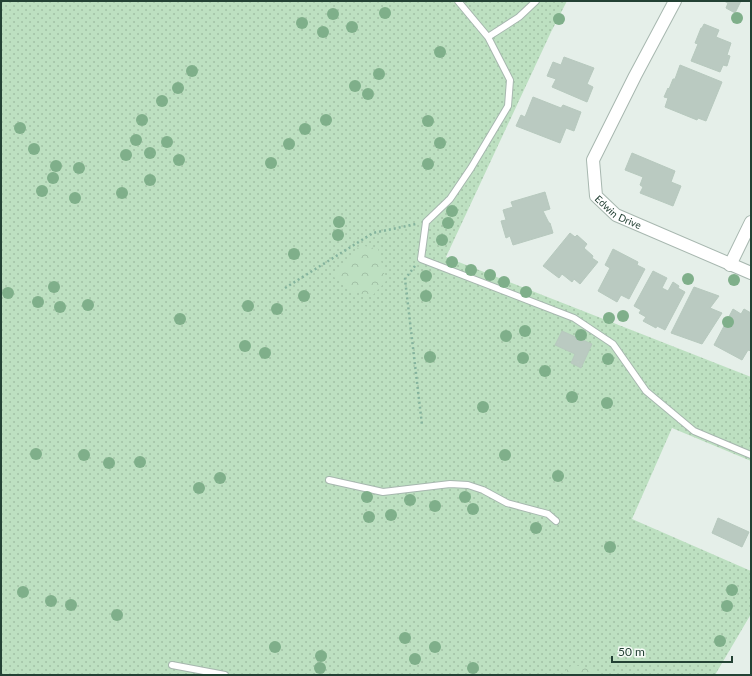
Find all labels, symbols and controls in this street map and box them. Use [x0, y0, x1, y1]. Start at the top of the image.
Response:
street label: Edwin Drive [593, 192, 643, 231]
scale bar [612, 638, 732, 664]
text: 50 m [618, 644, 645, 659]

